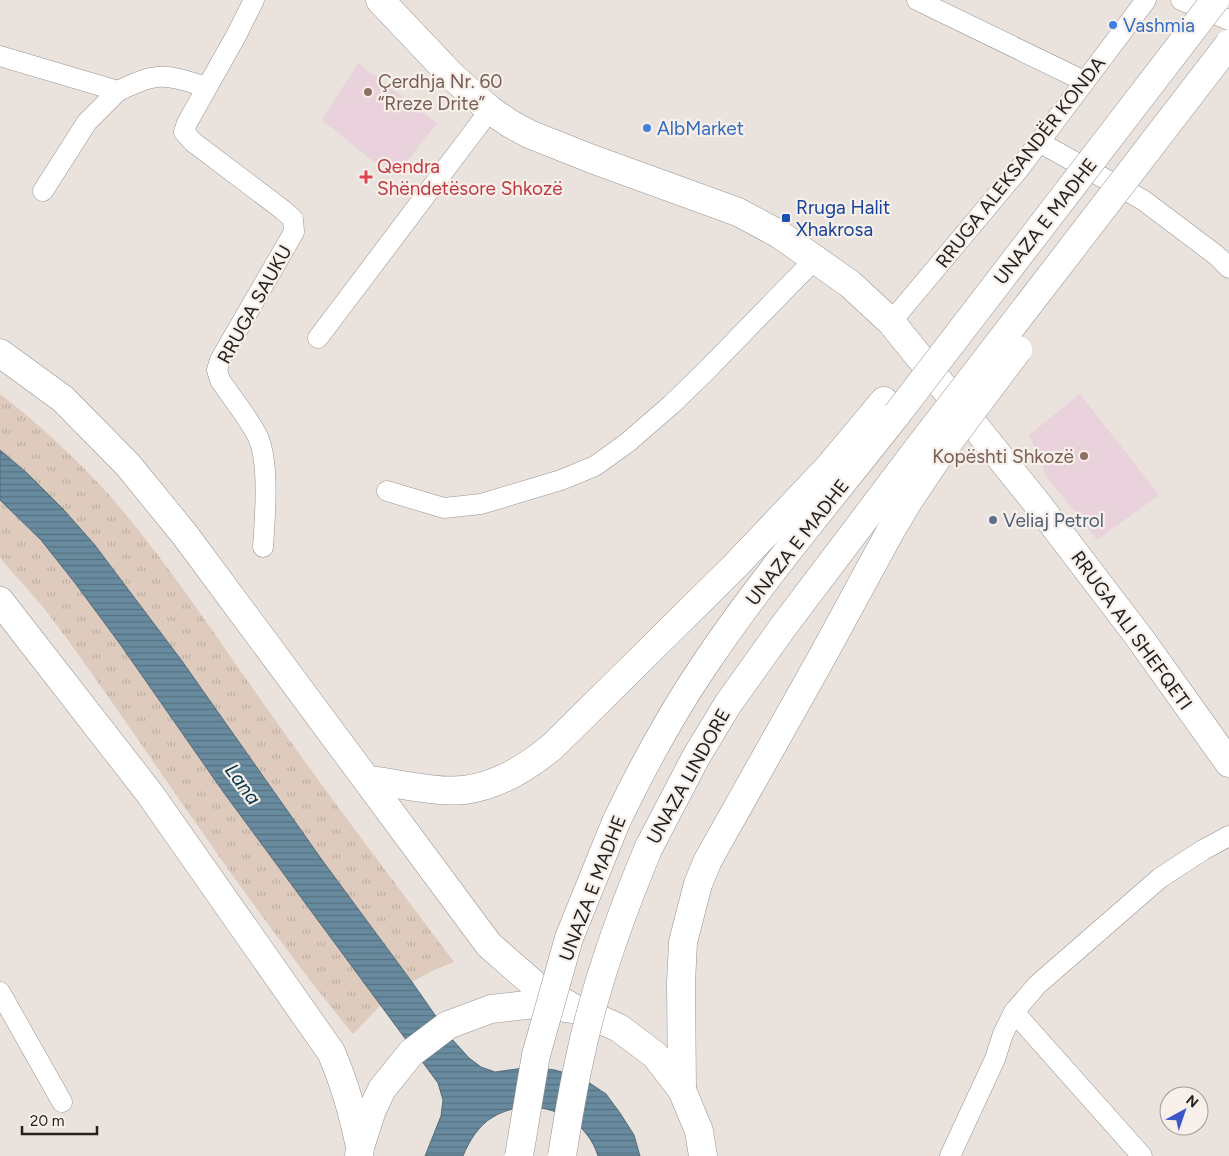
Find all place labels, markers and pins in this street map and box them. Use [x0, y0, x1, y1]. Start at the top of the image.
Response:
place label: Vashmia [1123, 14, 1195, 37]
marker: Vashmia [1107, 19, 1119, 31]
place label: Çerdhja Nr. 60 “Rreze Drite” [378, 70, 502, 115]
marker: Çerdhja Nr. 60 “Rreze Drite” [362, 86, 374, 98]
place label: AlbMarket [657, 117, 744, 140]
marker: AlbMarket [641, 122, 653, 134]
place label: Qendra Shëndetësore Shkozë [377, 155, 563, 200]
marker: Qendra Shëndetësore Shkozë [359, 170, 373, 184]
place label: Rruga Halit Xhakrosa [796, 196, 890, 241]
marker: Rruga Halit Xhakrosa [780, 212, 792, 224]
place label: Kopështi Shkozë [932, 445, 1074, 468]
marker: Kopështi Shkozë [1078, 450, 1090, 462]
place label: Veliaj Petrol [1003, 509, 1104, 532]
marker: Veliaj Petrol [987, 514, 999, 526]

